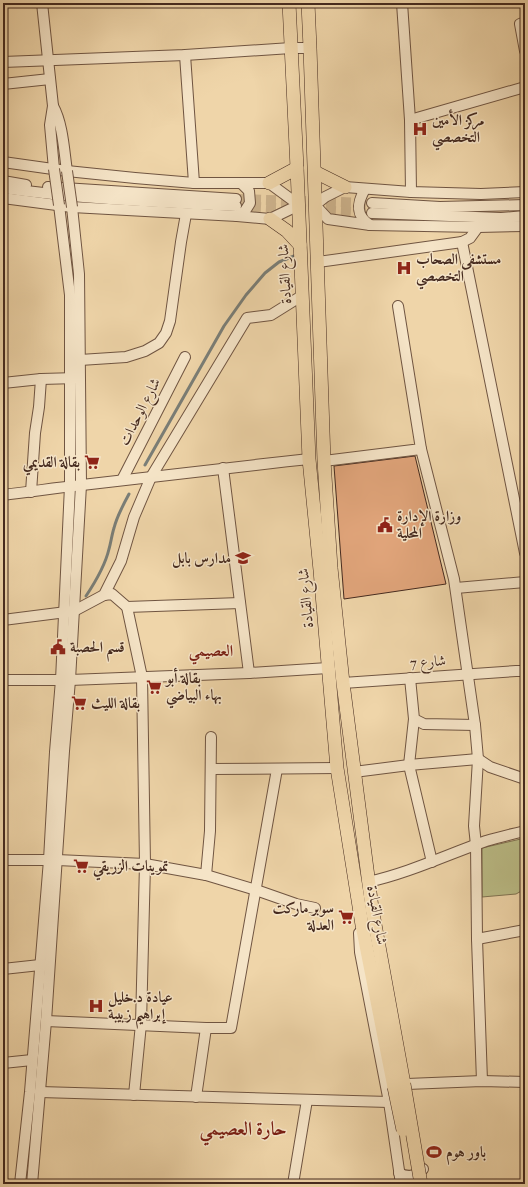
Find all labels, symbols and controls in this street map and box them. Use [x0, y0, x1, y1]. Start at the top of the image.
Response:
place label: مركز الأمين التخصصي [432, 109, 484, 151]
hospital icon: مركز الأمين التخصصي [411, 120, 429, 138]
street label: شارع القيادة [274, 243, 299, 305]
place label: مستشفى الصحاب التخصصي [416, 250, 501, 290]
hospital icon: مستشفى الصحاب التخصصي [395, 259, 413, 277]
street label: شارع الوحدات [115, 375, 168, 450]
place label: بقالة القديمي [23, 453, 80, 476]
supermarket icon: بقالة القديمي [83, 453, 101, 471]
place label: وزارة الإدارة المحلية [397, 507, 461, 543]
public building icon: وزارة الإدارة المحلية [376, 516, 394, 534]
place label: مدارس بابل [172, 549, 231, 569]
school or university icon: مدارس بابل [234, 549, 252, 567]
street label: شارع القيادة [294, 567, 321, 629]
public building icon: قسم الحصبة [49, 638, 67, 656]
place label: قسم الحصبة [70, 638, 125, 662]
district label: العصيمي [189, 641, 233, 665]
street label: شارع 7 [409, 651, 447, 676]
place label: بقالة أبو بهاء البياضي [164, 667, 222, 709]
supermarket icon: بقالة أبو بهاء البياضي [145, 678, 163, 696]
supermarket icon: بقالة الليث [70, 694, 88, 712]
place label: بقالة الليث [91, 694, 140, 713]
supermarket icon: تموينات الزريقي [72, 857, 90, 875]
place label: تموينات الزريقي [92, 857, 169, 881]
street label: شارع القيادة [359, 884, 392, 947]
place label: سوبر ماركت العدلة [272, 899, 334, 935]
supermarket icon: سوبر ماركت العدلة [337, 908, 355, 926]
place label: عيادة د.خليل إبراهيم زبيبة [108, 988, 173, 1029]
hospital icon: عيادة د.خليل إبراهيم زبيبة [87, 997, 105, 1015]
district label: حارة العصيمي [199, 1117, 287, 1146]
sports icon: باور هوم [425, 1143, 443, 1161]
place label: باور هوم [446, 1143, 486, 1165]

